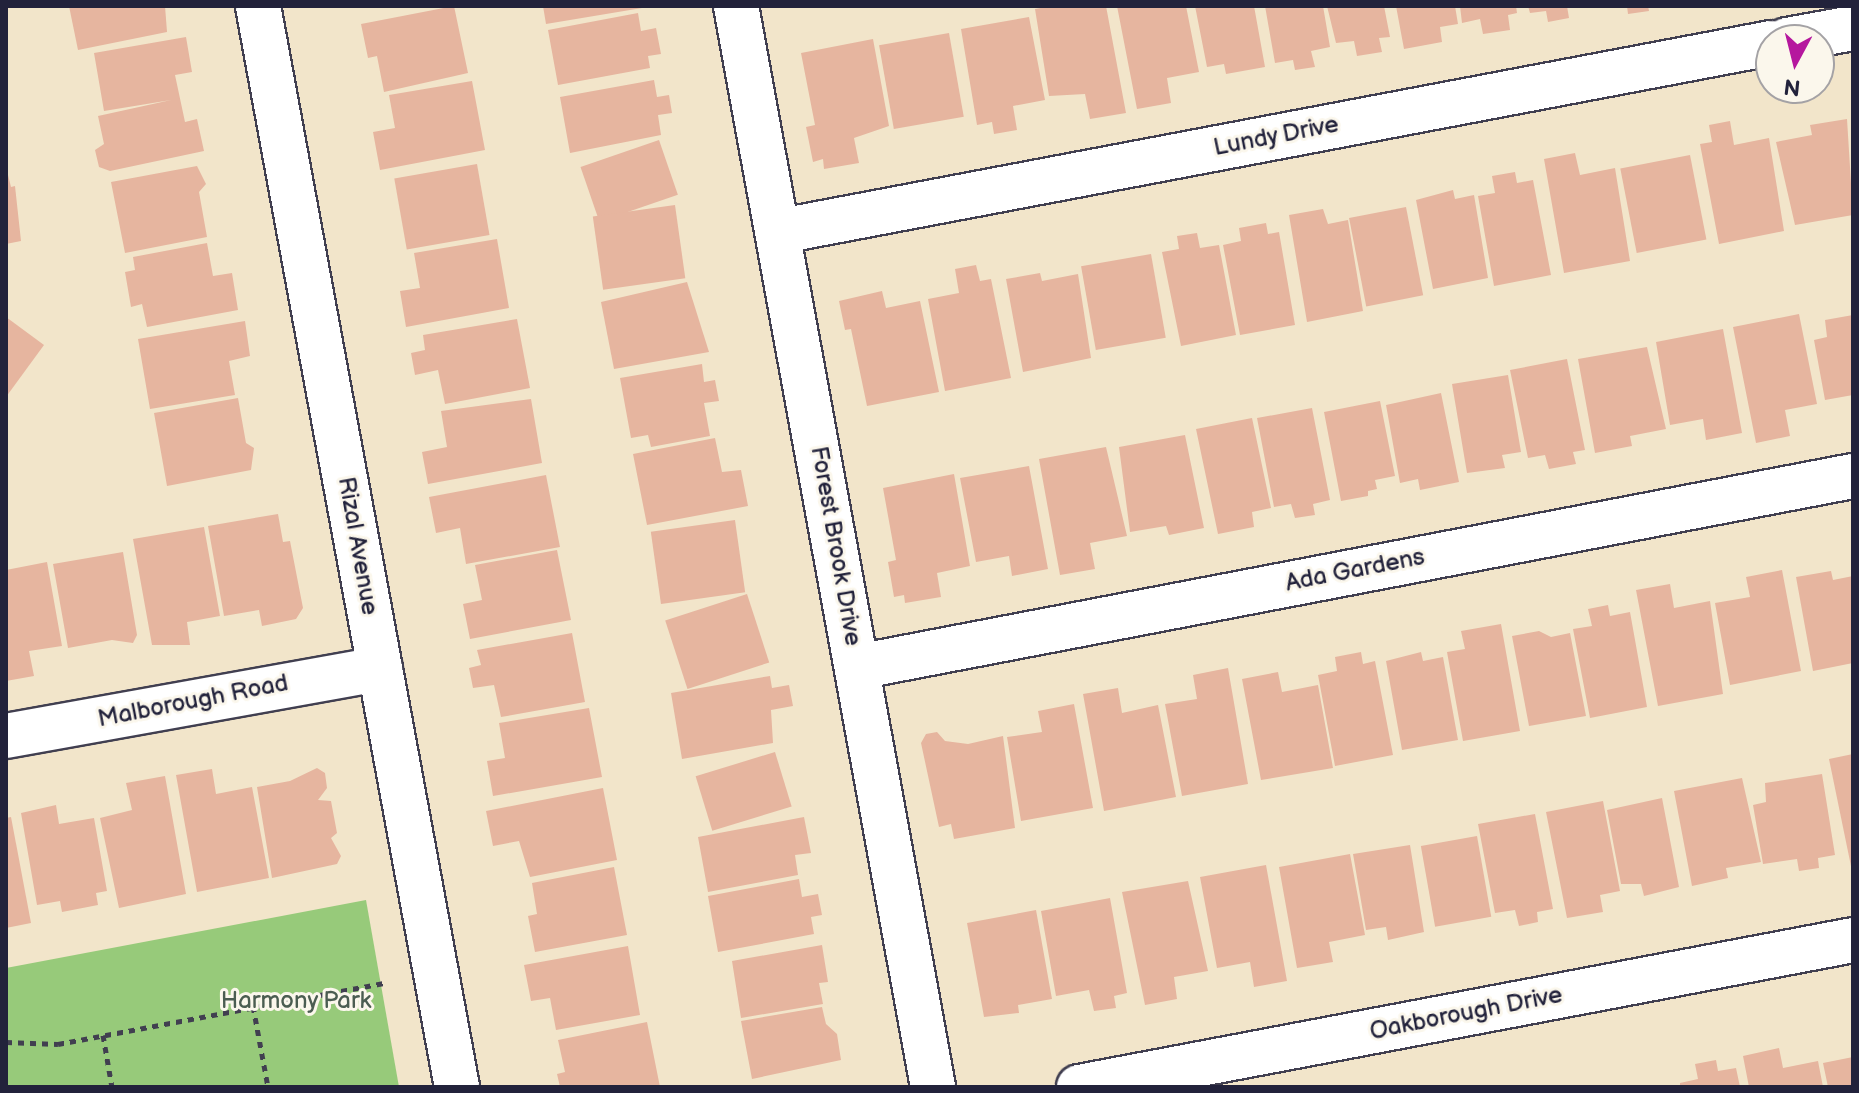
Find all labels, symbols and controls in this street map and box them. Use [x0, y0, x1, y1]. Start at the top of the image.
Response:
north arrow [1755, 24, 1835, 104]
text: N [1782, 72, 1802, 101]
street label: Lundy Drive [1210, 110, 1342, 162]
street label: Forest Brook Drive [804, 444, 868, 648]
street label: Rizal Avenue [332, 475, 384, 617]
street label: Ada Gardens [1283, 542, 1427, 598]
street label: Malborough Road [95, 668, 291, 734]
street label: Oakborough Drive [1367, 980, 1565, 1046]
park label: Harmony Park [220, 987, 372, 1015]

